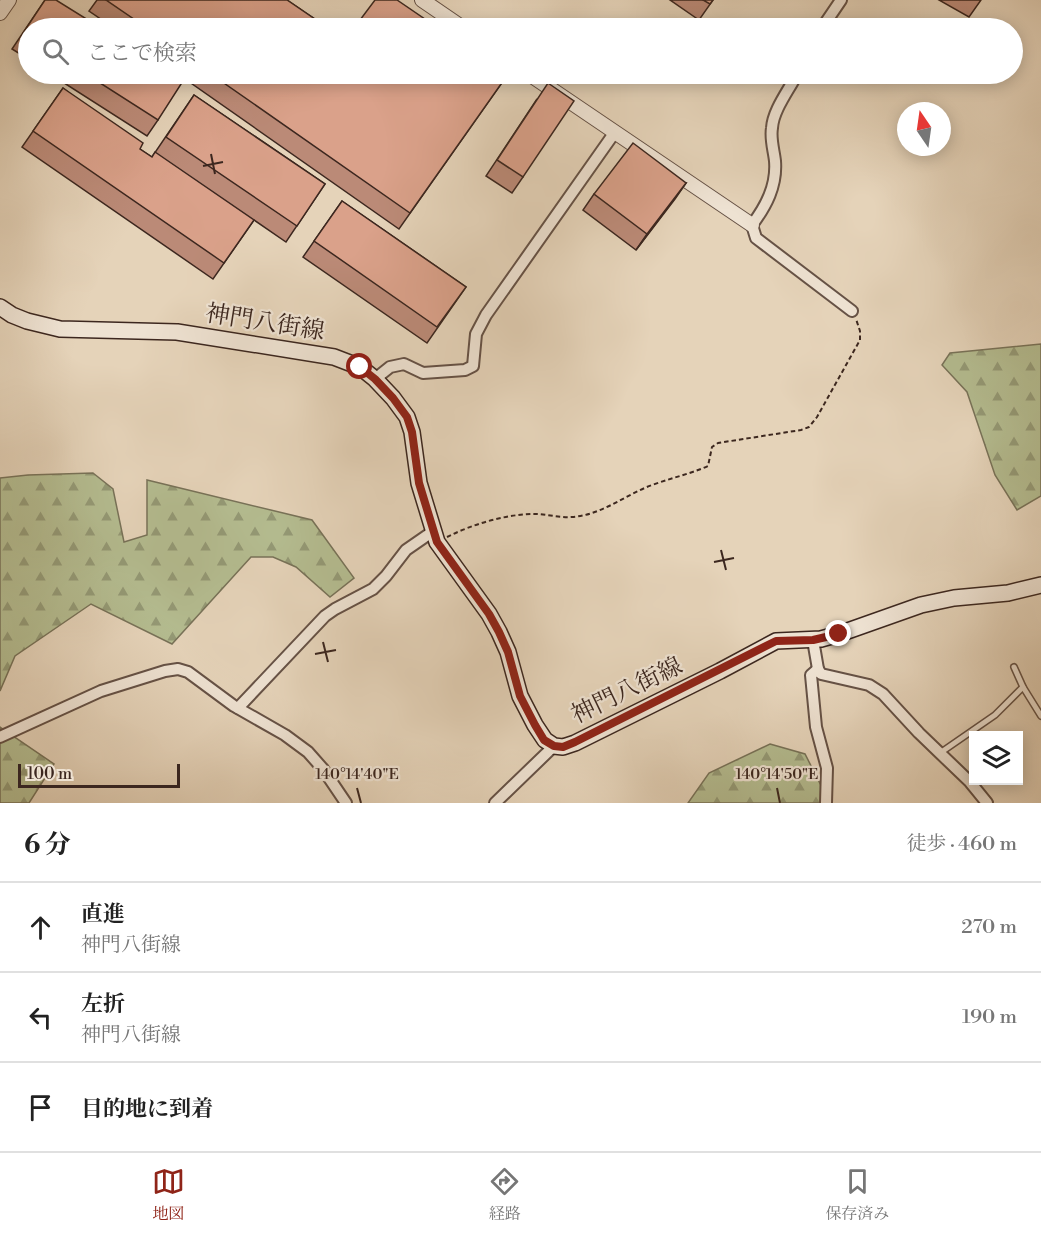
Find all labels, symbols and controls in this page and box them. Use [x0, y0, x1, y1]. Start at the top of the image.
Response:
search box [18, 18, 1023, 84]
icon: search [39, 35, 72, 68]
text: ここで検索 [87, 40, 197, 67]
north arrow [897, 102, 951, 156]
street label: 神門八街線 [203, 299, 327, 347]
route start [346, 353, 372, 379]
route end [825, 620, 851, 646]
street label: 神門八街線 [566, 651, 688, 731]
map controls [969, 731, 1023, 785]
button: layers [969, 731, 1023, 785]
scale bar [18, 761, 180, 788]
text: 100 m [27, 764, 72, 784]
text: 140°14'40"E [315, 765, 399, 784]
text: 140°14'50"E [736, 765, 818, 784]
text: 6 分 [24, 829, 71, 861]
text: 徒歩 · 460 m [907, 832, 1017, 857]
text: 直進 [81, 901, 125, 928]
icon: ahead [24, 911, 57, 944]
text: 270 m [961, 915, 1017, 940]
text: 神門八街線 [81, 933, 181, 958]
text: 左折 [81, 991, 125, 1018]
icon: left [24, 1001, 57, 1034]
text: 190 m [962, 1005, 1017, 1030]
text: 神門八街線 [81, 1023, 181, 1048]
icon: arrive [24, 1091, 57, 1124]
text: 目的地に到着 [81, 1096, 213, 1123]
tab: 地図 [152, 1165, 185, 1224]
tab: 経路 [488, 1165, 521, 1224]
tab: 保存済み [825, 1165, 889, 1224]

